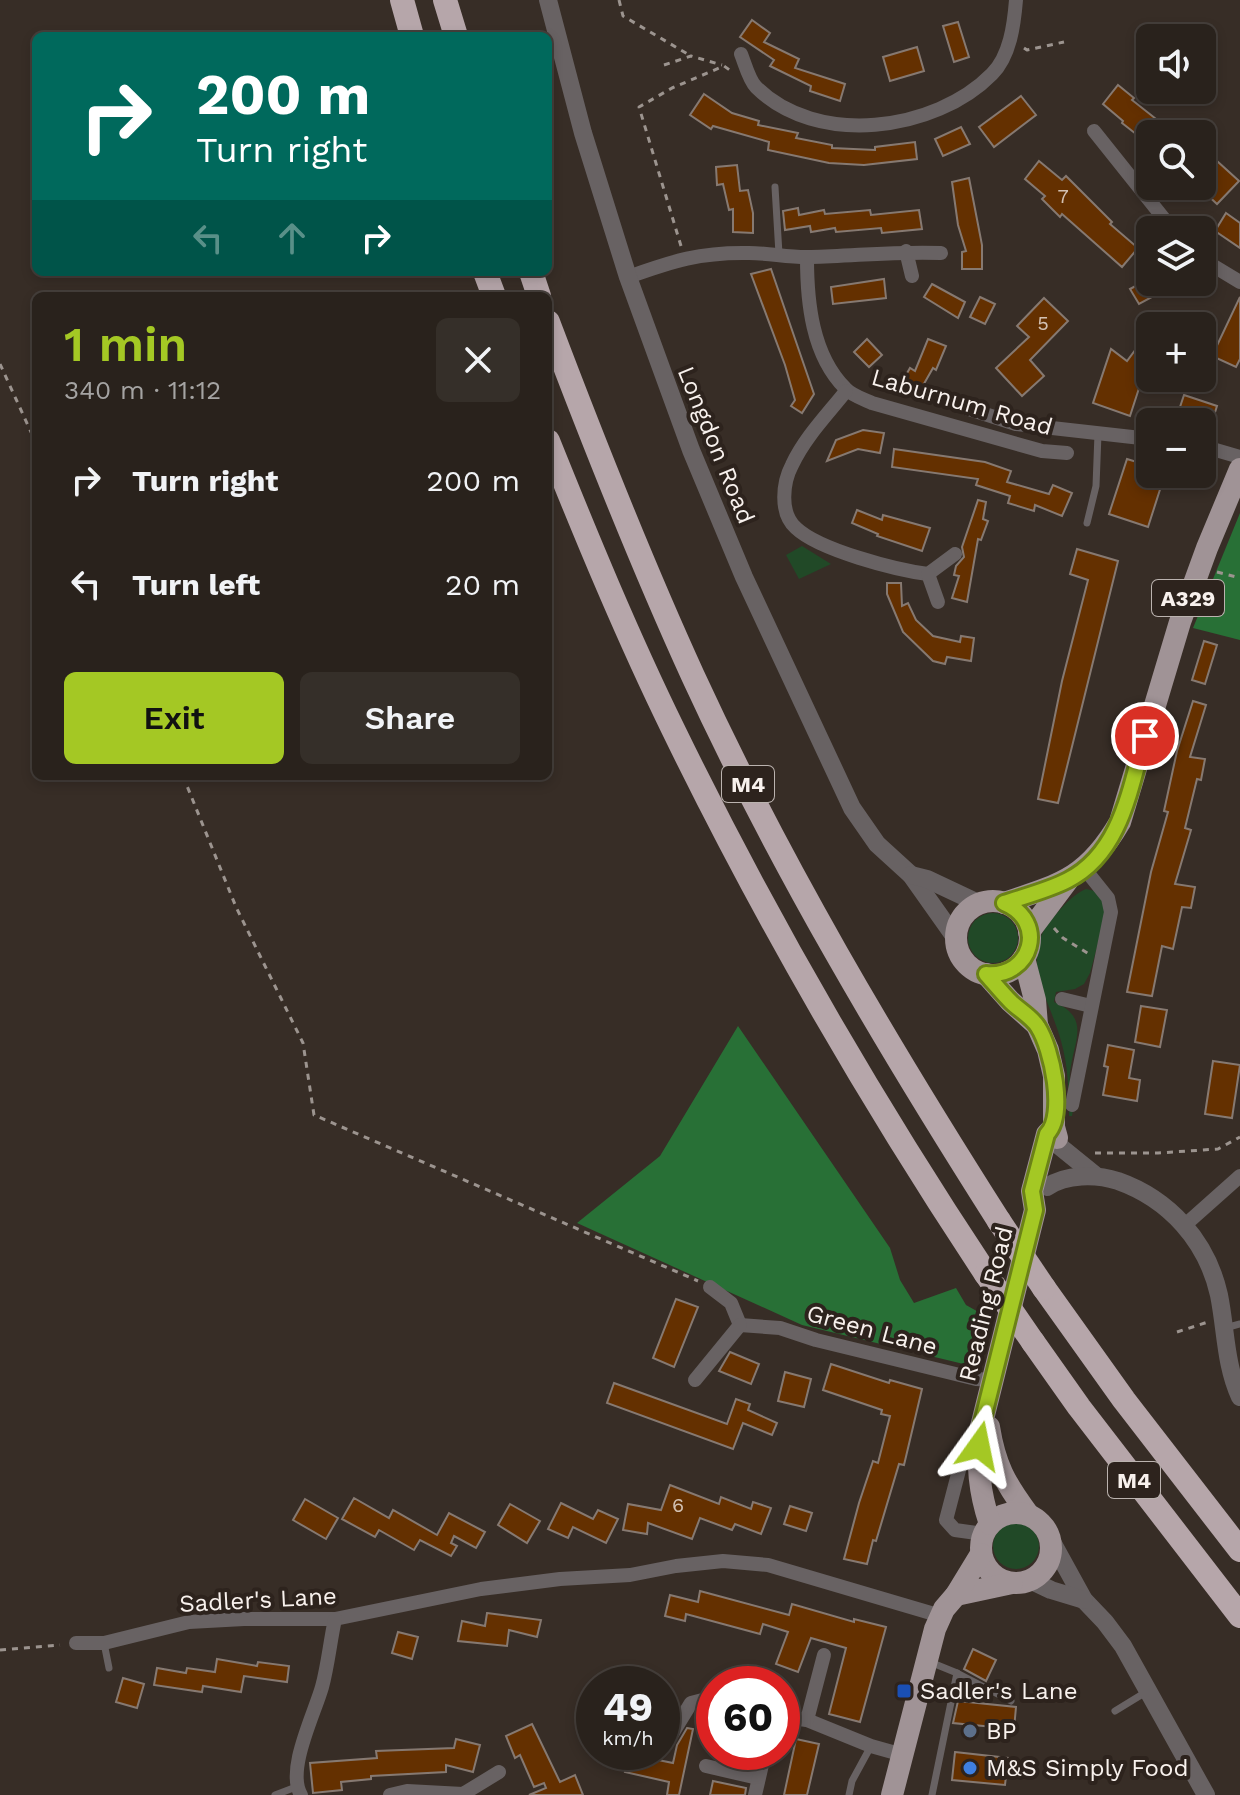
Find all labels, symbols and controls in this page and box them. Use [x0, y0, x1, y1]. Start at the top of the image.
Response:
map controls [1136, 24, 1216, 488]
button: sound [1136, 24, 1216, 104]
text: 200 m [196, 62, 370, 128]
icon: right [64, 64, 168, 168]
button: search [1136, 120, 1216, 200]
text: Turn right [196, 129, 367, 171]
house number: 7 [1057, 184, 1069, 208]
icon: left [186, 216, 230, 260]
icon: ahead [270, 216, 314, 260]
icon: right [354, 216, 398, 260]
button: layers [1136, 216, 1216, 296]
house number: 5 [1037, 311, 1049, 335]
button: + [1136, 312, 1216, 392]
text: 1 min [64, 316, 187, 373]
button: close [436, 318, 520, 402]
street label: Longdon Road [672, 362, 760, 528]
street label: Laburnum Road [868, 363, 1056, 441]
text: 340 m · 11:12 [64, 375, 221, 405]
button: − [1136, 408, 1216, 488]
icon: right [64, 458, 108, 502]
text: Turn right [132, 463, 278, 498]
text: 200 m [426, 463, 520, 498]
icon: left [64, 562, 108, 606]
text: Turn left [132, 567, 260, 602]
text: 20 m [445, 567, 520, 602]
road number: A329 [1152, 580, 1224, 616]
button: Exit [64, 672, 284, 764]
button: Share [300, 672, 520, 764]
pin [1111, 702, 1179, 770]
icon: arrive [1123, 714, 1167, 758]
road number: M4 [722, 766, 774, 802]
street label: Reading Road [953, 1224, 1019, 1384]
street label: Green Lane [804, 1299, 940, 1361]
position arrow [937, 1404, 1021, 1488]
road number: M4 [1108, 1462, 1160, 1498]
house number: 6 [672, 1493, 684, 1517]
street label: Sadler's Lane [179, 1582, 337, 1618]
speed limit sign: 60 [696, 1666, 800, 1770]
place label: Sadler's Lane [920, 1677, 1078, 1705]
marker: Sadler's Lane [895, 1682, 913, 1700]
text: 49 [603, 1684, 653, 1731]
place label: BP [986, 1717, 1016, 1745]
marker: BP [961, 1722, 979, 1740]
text: km/h [602, 1726, 654, 1750]
place label: M&S Simply Food [986, 1754, 1188, 1782]
marker: M&S Simply Food [961, 1759, 979, 1777]

